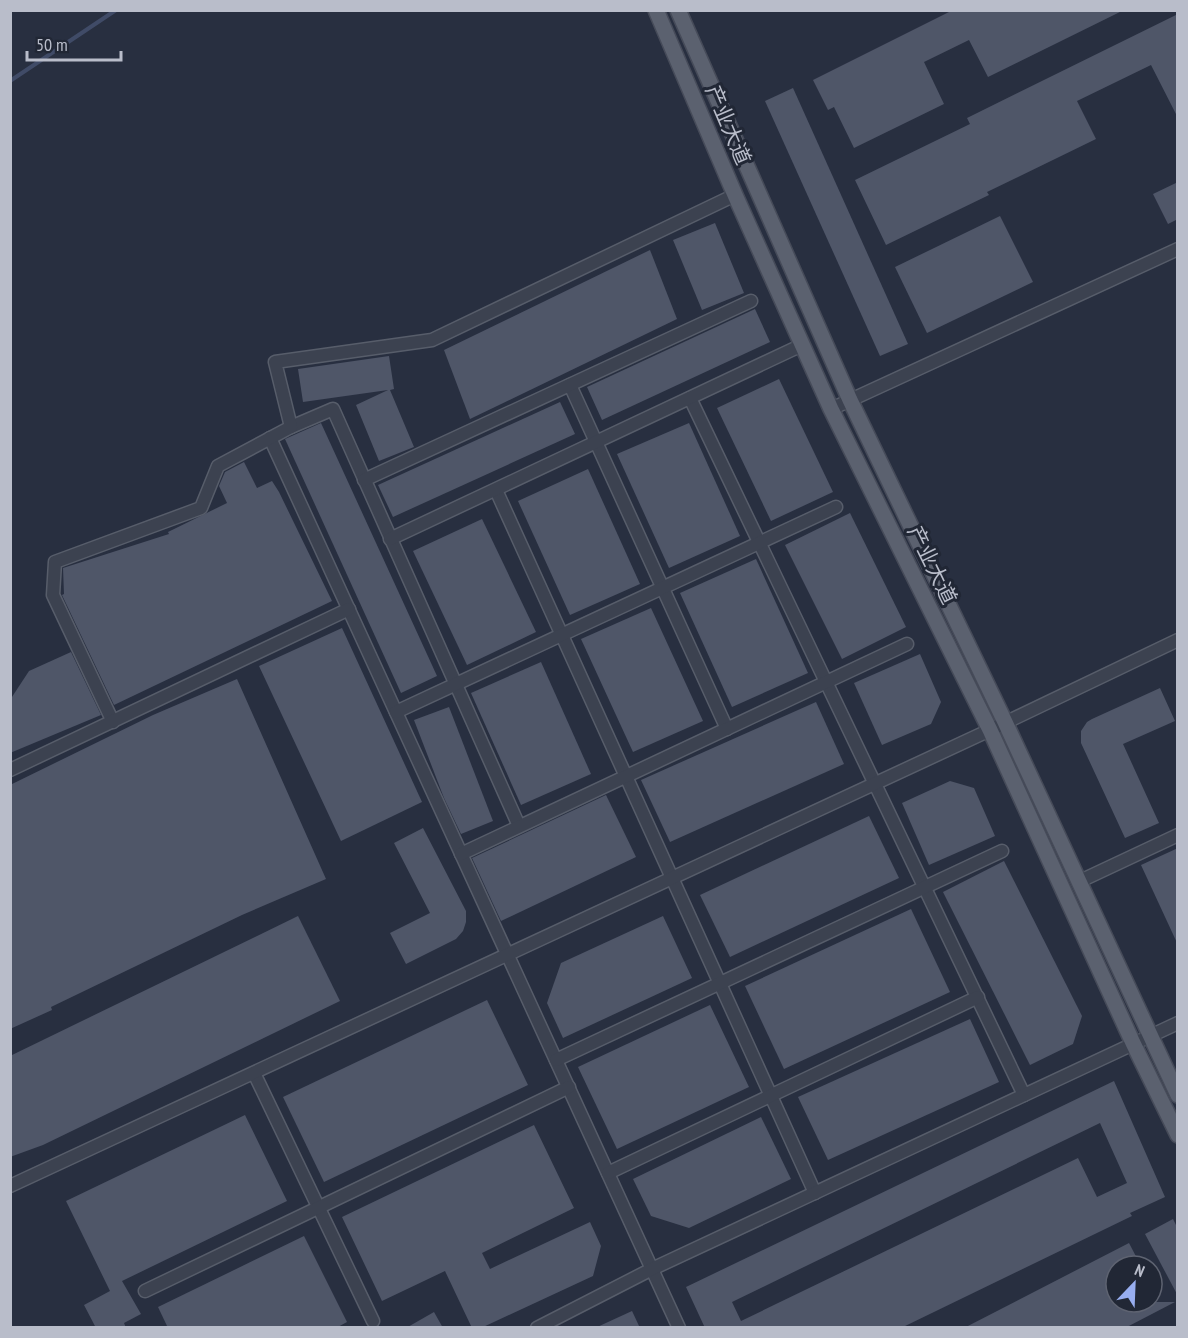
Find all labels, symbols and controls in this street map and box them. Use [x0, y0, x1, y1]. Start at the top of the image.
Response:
scale bar [27, 24, 122, 62]
text: 50 m [36, 33, 68, 56]
street label: 产业大道 [700, 81, 757, 169]
street label: 产业大道 [902, 521, 963, 608]
north arrow [1104, 1254, 1164, 1314]
text: N [1132, 1259, 1148, 1281]

